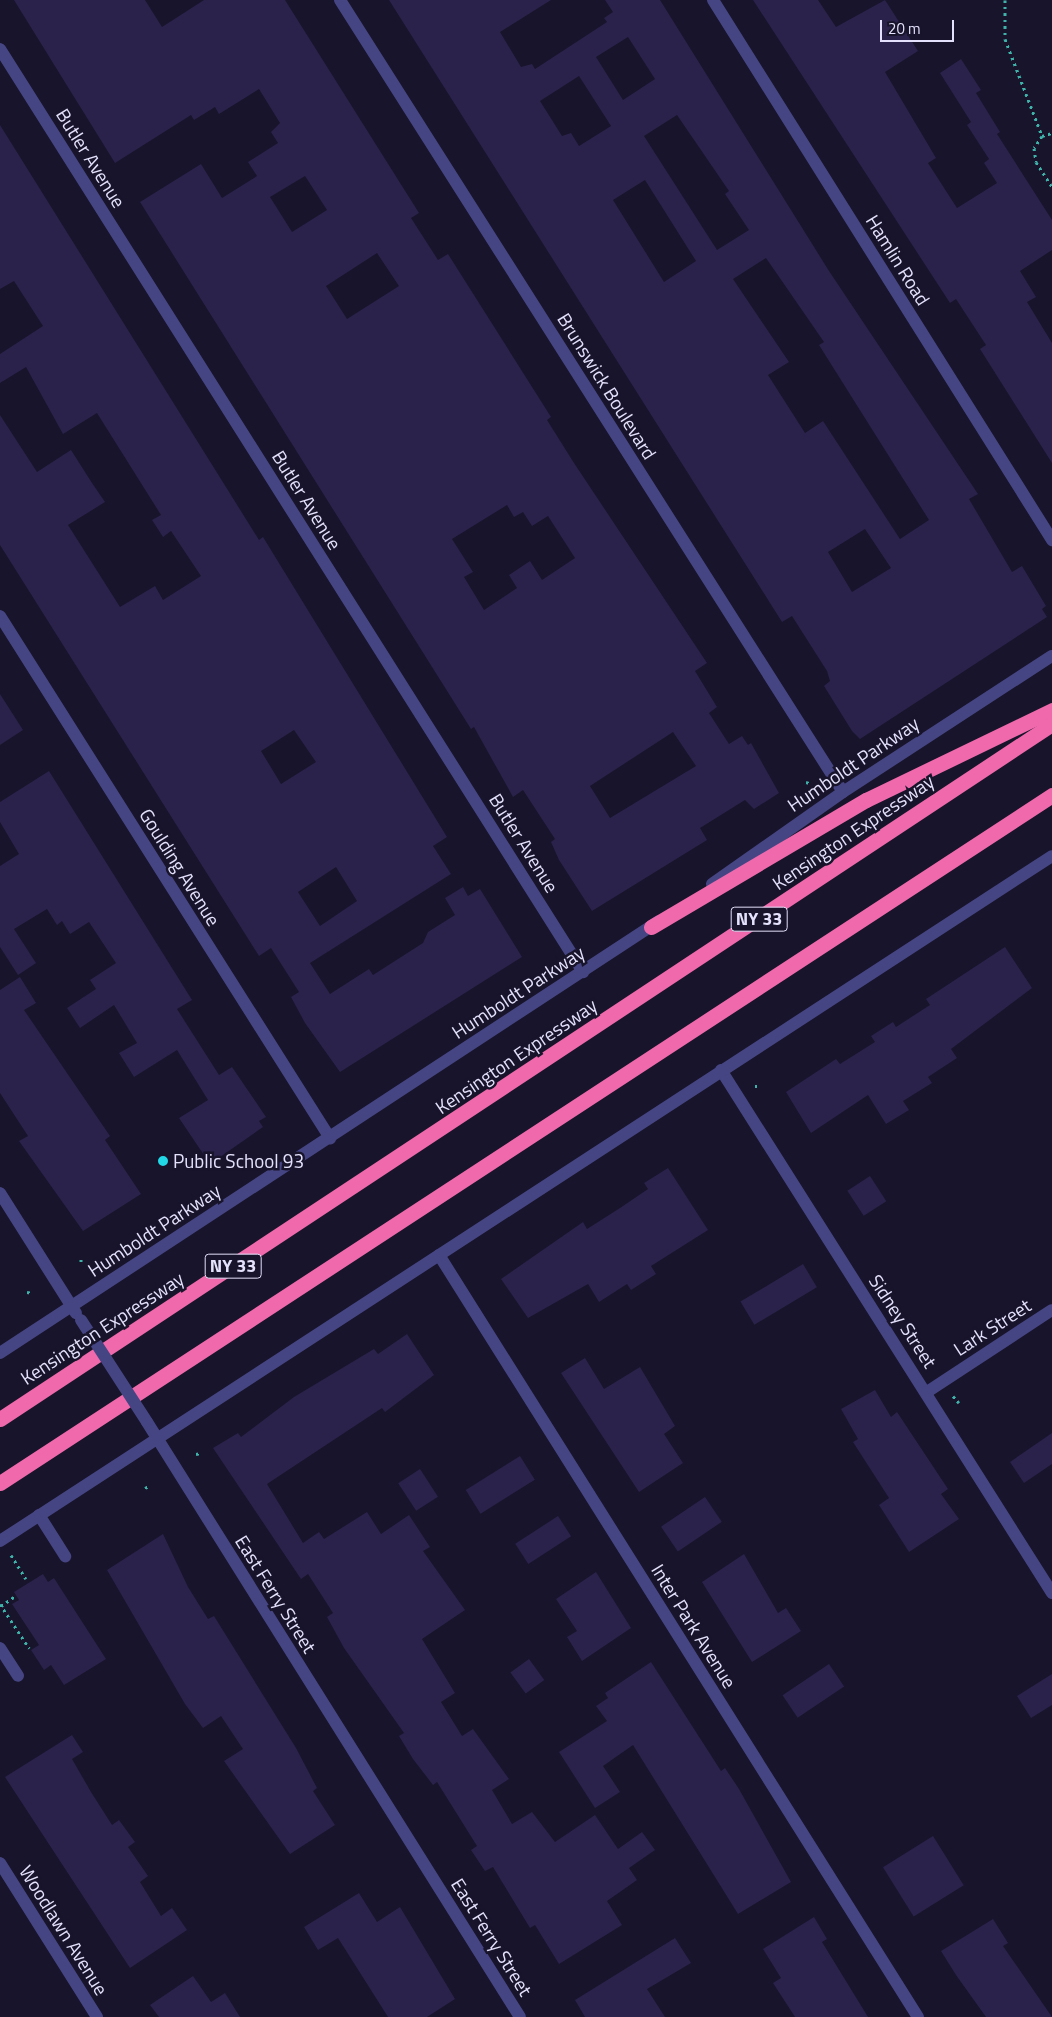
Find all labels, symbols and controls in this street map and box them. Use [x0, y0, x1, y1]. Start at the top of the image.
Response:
scale bar [882, 10, 956, 42]
text: 20 m [888, 17, 921, 40]
street label: Butler Avenue [51, 104, 131, 212]
street label: Hamlin Road [861, 211, 935, 309]
street label: Brunswick Boulevard [553, 309, 661, 463]
street label: Butler Avenue [267, 446, 347, 554]
street label: Humboldt Parkway [783, 712, 923, 816]
street label: Kensington Expressway [768, 769, 938, 895]
street label: Butler Avenue [484, 789, 564, 897]
street label: Goulding Avenue [135, 804, 225, 930]
road number: NY 33 [730, 904, 788, 934]
street label: Humboldt Parkway [447, 941, 589, 1043]
street label: Kensington Expressway [431, 993, 601, 1119]
place label: Public School 93 [173, 1150, 304, 1172]
marker: Public School 93 [157, 1155, 169, 1167]
street label: Humboldt Parkway [83, 1179, 225, 1281]
road number: NY 33 [204, 1250, 262, 1282]
street label: Kensington Expressway [16, 1267, 188, 1389]
street label: Sidney Street [864, 1270, 942, 1372]
street label: Lark Street [949, 1294, 1035, 1360]
street label: East Ferry Street [231, 1531, 321, 1657]
street label: Inter Park Avenue [647, 1560, 741, 1692]
street label: Woodlawn Avenue [15, 1861, 113, 1999]
street label: East Ferry Street [447, 1874, 537, 2000]

